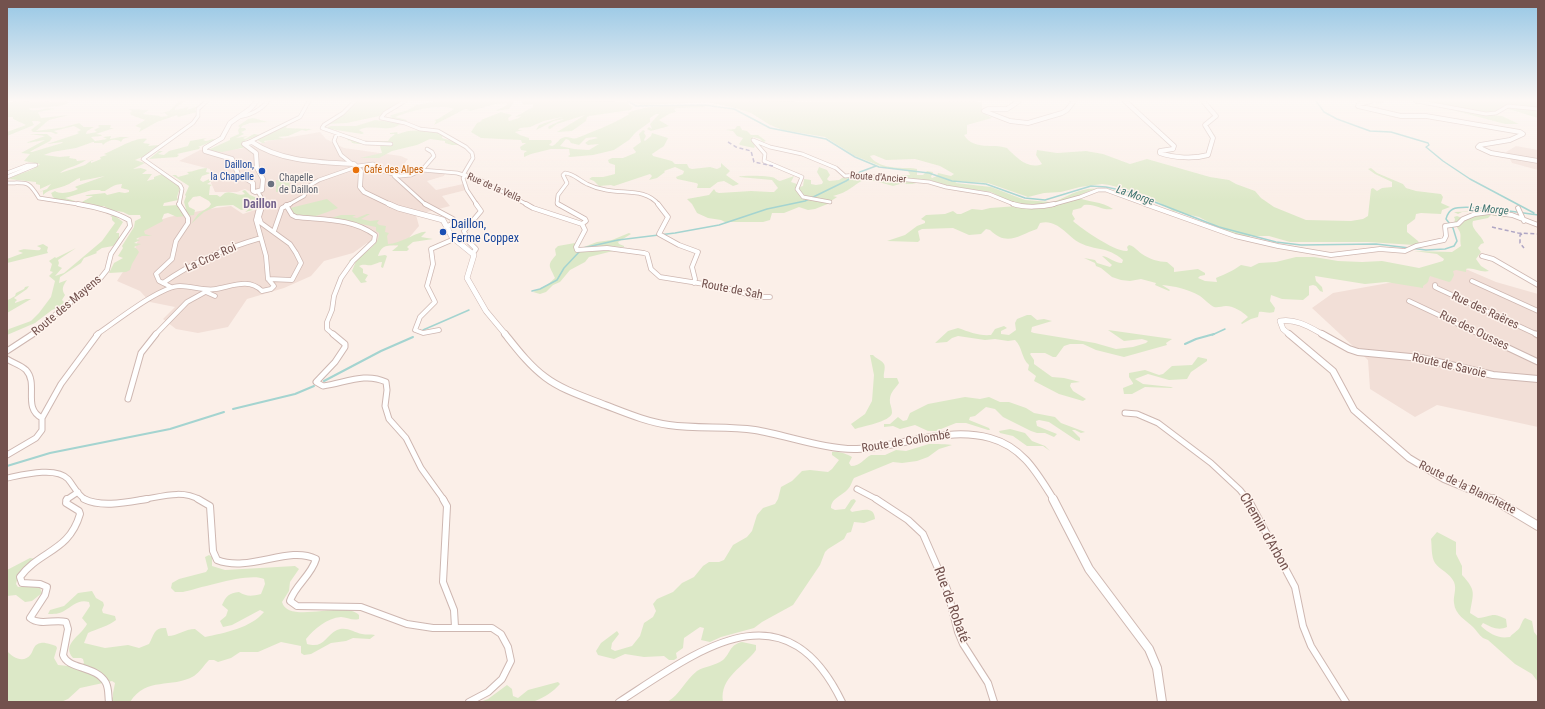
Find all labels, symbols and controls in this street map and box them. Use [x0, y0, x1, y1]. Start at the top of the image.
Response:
place label: Daillon, la Chapelle [210, 159, 254, 182]
place label: Café des Alpes [364, 164, 423, 176]
marker: Café des Alpes [351, 165, 361, 175]
marker: Daillon, la Chapelle [257, 166, 267, 176]
street label: Route d'Ancier [849, 170, 907, 186]
street label: Rue de la Vella [465, 171, 523, 205]
place label: Chapelle de Daillon [279, 172, 318, 196]
marker: Chapelle de Daillon [266, 179, 276, 189]
water label: La Morge [1114, 183, 1156, 209]
district label: Daillon [243, 198, 277, 212]
water label: La Morge [1469, 202, 1509, 218]
place label: Daillon, Ferme Coppex [451, 218, 519, 246]
marker: Daillon, Ferme Coppex [438, 227, 448, 237]
street label: La Croe Roi [183, 240, 239, 276]
street label: Route des Mayens [29, 273, 105, 339]
street label: Route de Sah [700, 277, 764, 303]
street label: Rue des Raëres [1449, 289, 1521, 333]
street label: Rue des Ousses [1437, 308, 1511, 354]
street label: Route de Savoie [1410, 350, 1488, 382]
street label: Route de Collombé [861, 428, 951, 456]
street label: Route de la Blanchette [1416, 458, 1518, 518]
street label: Chemin d'Arbon [1235, 490, 1293, 574]
street label: Rue de Robaté [930, 565, 972, 645]

